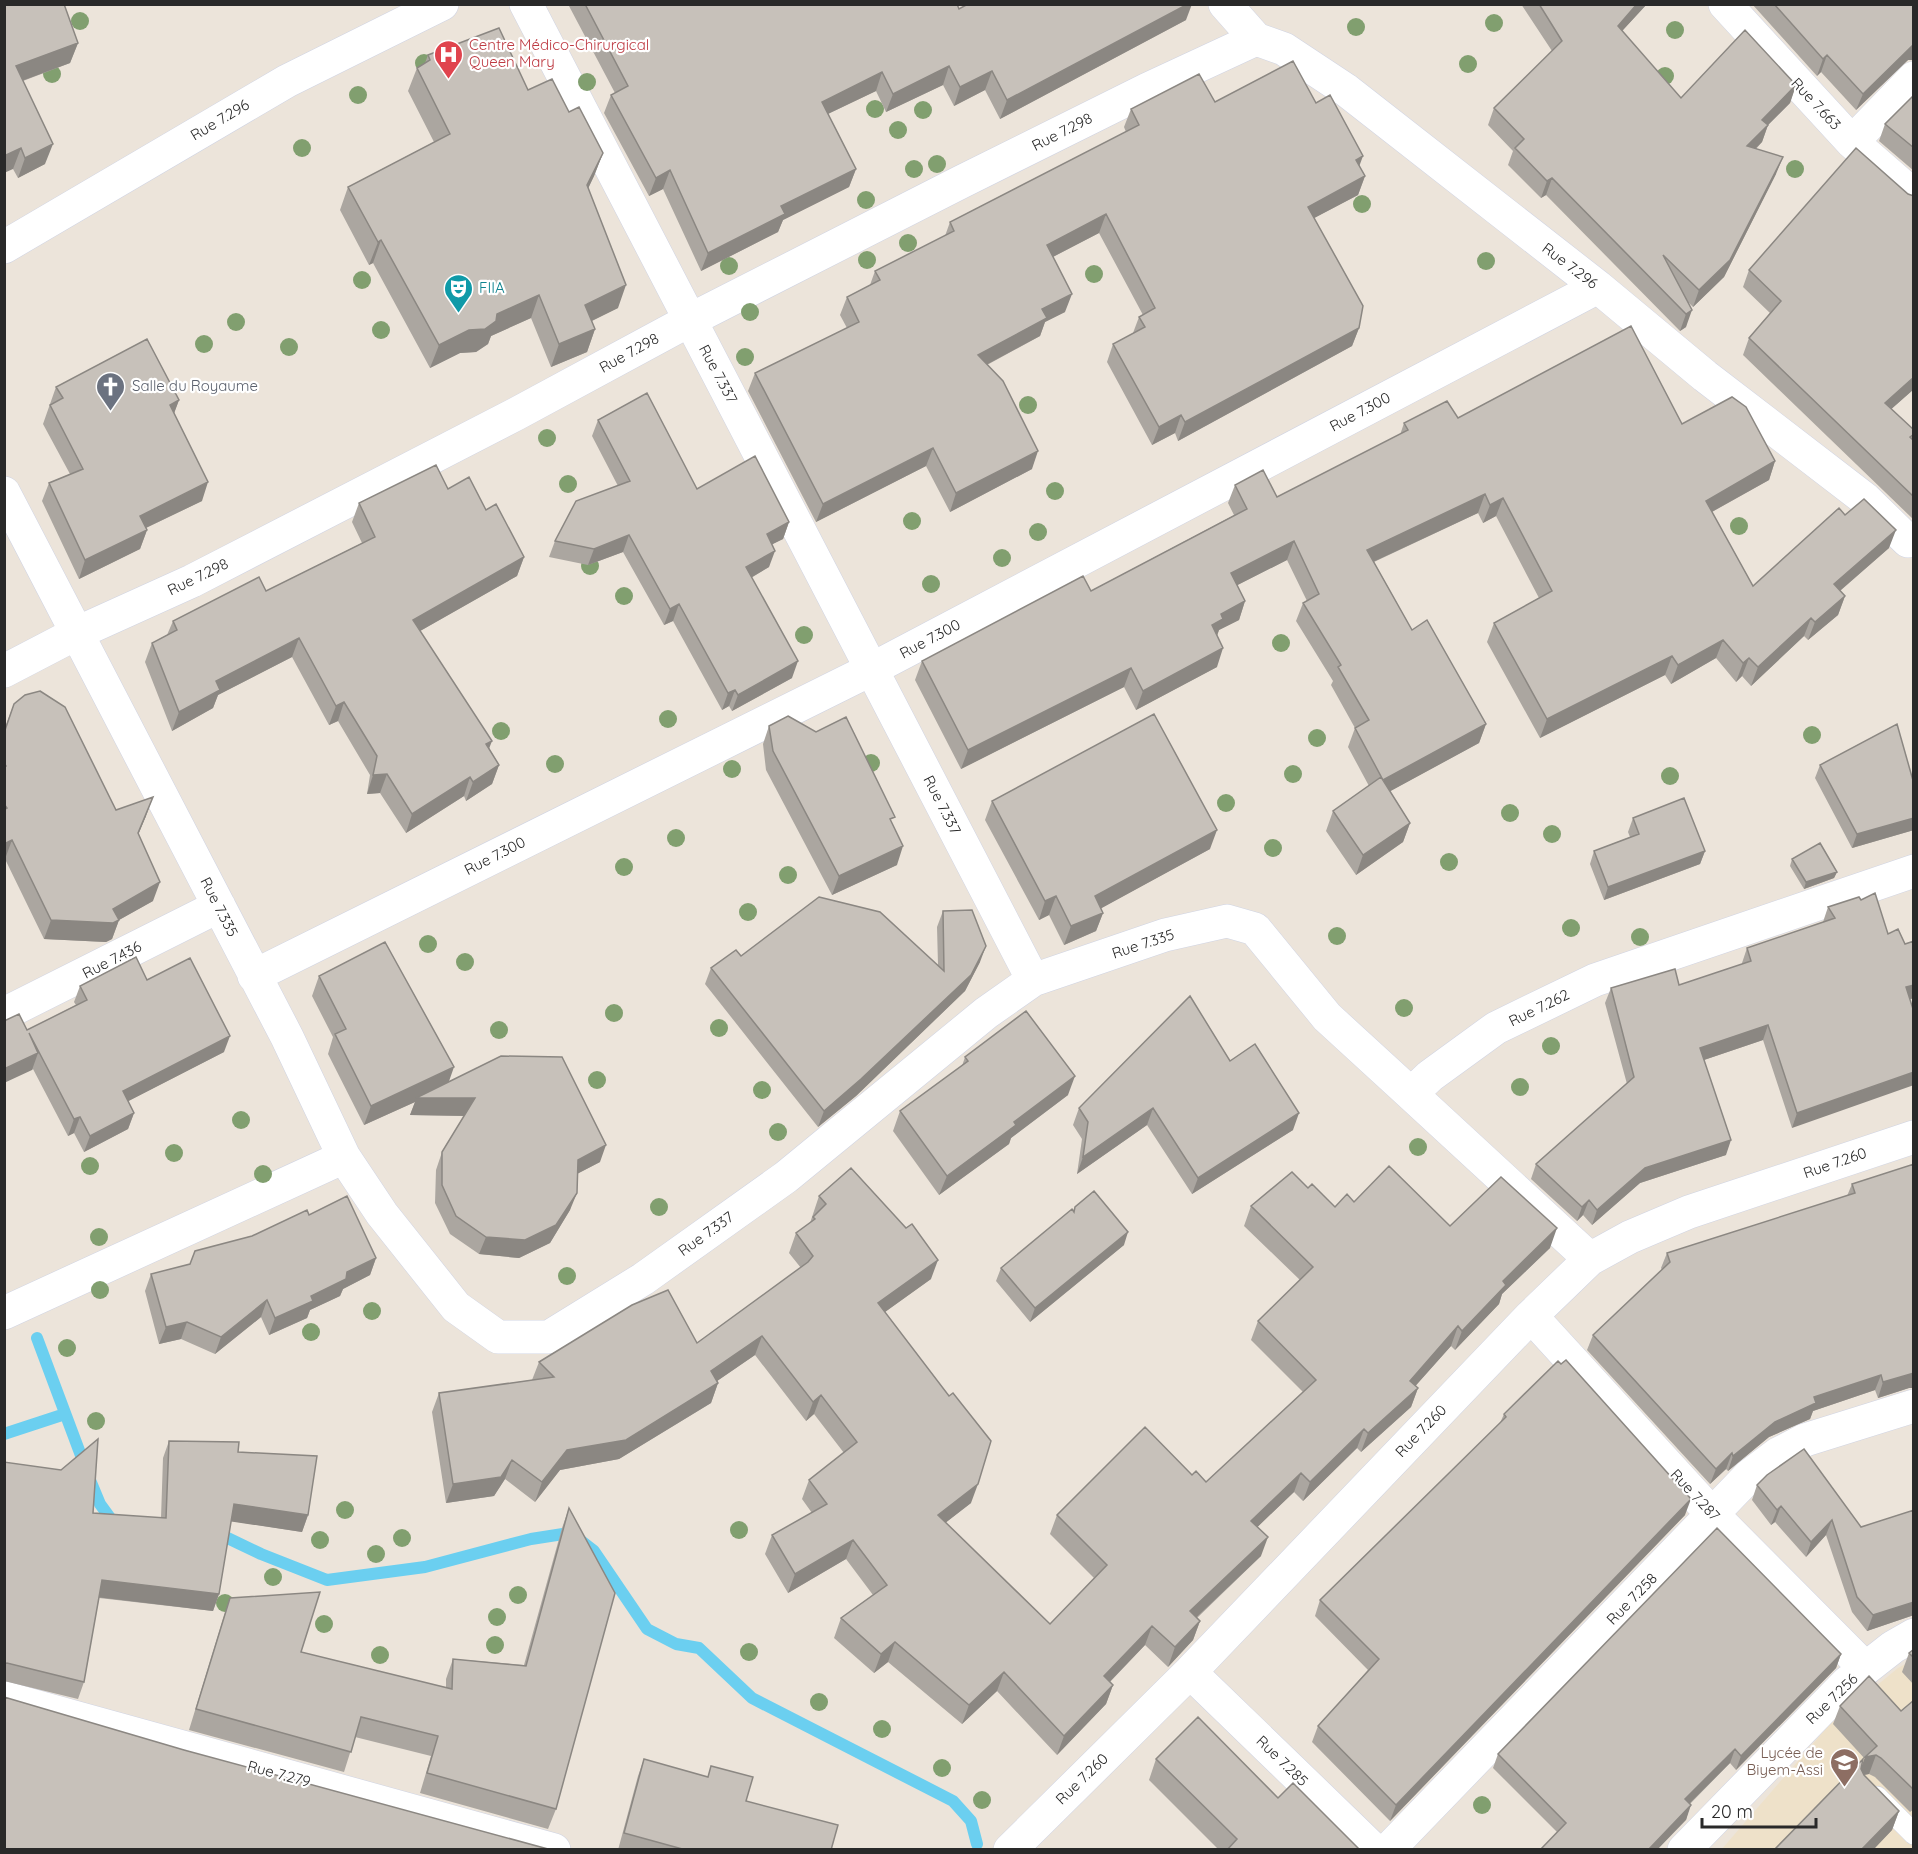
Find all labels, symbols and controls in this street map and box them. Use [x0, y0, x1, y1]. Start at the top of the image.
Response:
place label: Centre Médico-Chirurgical Queen Mary [469, 35, 649, 71]
hospital icon: Centre Médico-Chirurgical Queen Mary [432, 38, 464, 80]
street label: Rue 7.663 [1787, 74, 1845, 134]
street label: Rue 7.296 [187, 95, 253, 145]
street label: Rue 7.298 [1028, 108, 1095, 155]
street label: Rue 7.296 [1539, 238, 1602, 293]
theatre icon: FIIA [442, 272, 474, 314]
place label: FIIA [479, 278, 505, 297]
street label: Rue 7.298 [596, 328, 662, 377]
street label: Rue 7.337 [695, 341, 742, 407]
church icon: Salle du Royaume [95, 370, 127, 412]
place label: Salle du Royaume [132, 376, 258, 395]
street label: Rue 7.300 [1326, 388, 1394, 435]
street label: Rue 7.298 [164, 554, 231, 599]
street label: Rue 7.300 [896, 615, 964, 662]
street label: Rue 7.337 [919, 772, 966, 838]
street label: Rue 7.300 [461, 832, 529, 879]
street label: Rue 7.335 [196, 874, 243, 940]
street label: Rue 7.335 [1109, 925, 1176, 963]
street label: Rue 7.436 [79, 937, 145, 983]
street label: Rue 7.262 [1505, 985, 1572, 1030]
street label: Rue 7.260 [1801, 1143, 1869, 1182]
street label: Rue 7.337 [674, 1207, 737, 1260]
street label: Rue 7.260 [1391, 1400, 1450, 1461]
street label: Rue 7.287 [1667, 1465, 1724, 1525]
street label: Rue 7.258 [1602, 1569, 1661, 1629]
street label: Rue 7.256 [1802, 1669, 1862, 1728]
street label: Rue 7.285 [1252, 1731, 1312, 1790]
place label: Lycée de Biyem-Assi [1747, 1743, 1823, 1779]
school or university icon: Lycée de Biyem-Assi [1828, 1746, 1860, 1788]
street label: Rue 7.260 [1051, 1749, 1112, 1808]
street label: Rue 7.279 [245, 1756, 313, 1791]
scale bar [1702, 1791, 1816, 1829]
text: 20 m [1711, 1800, 1753, 1823]

